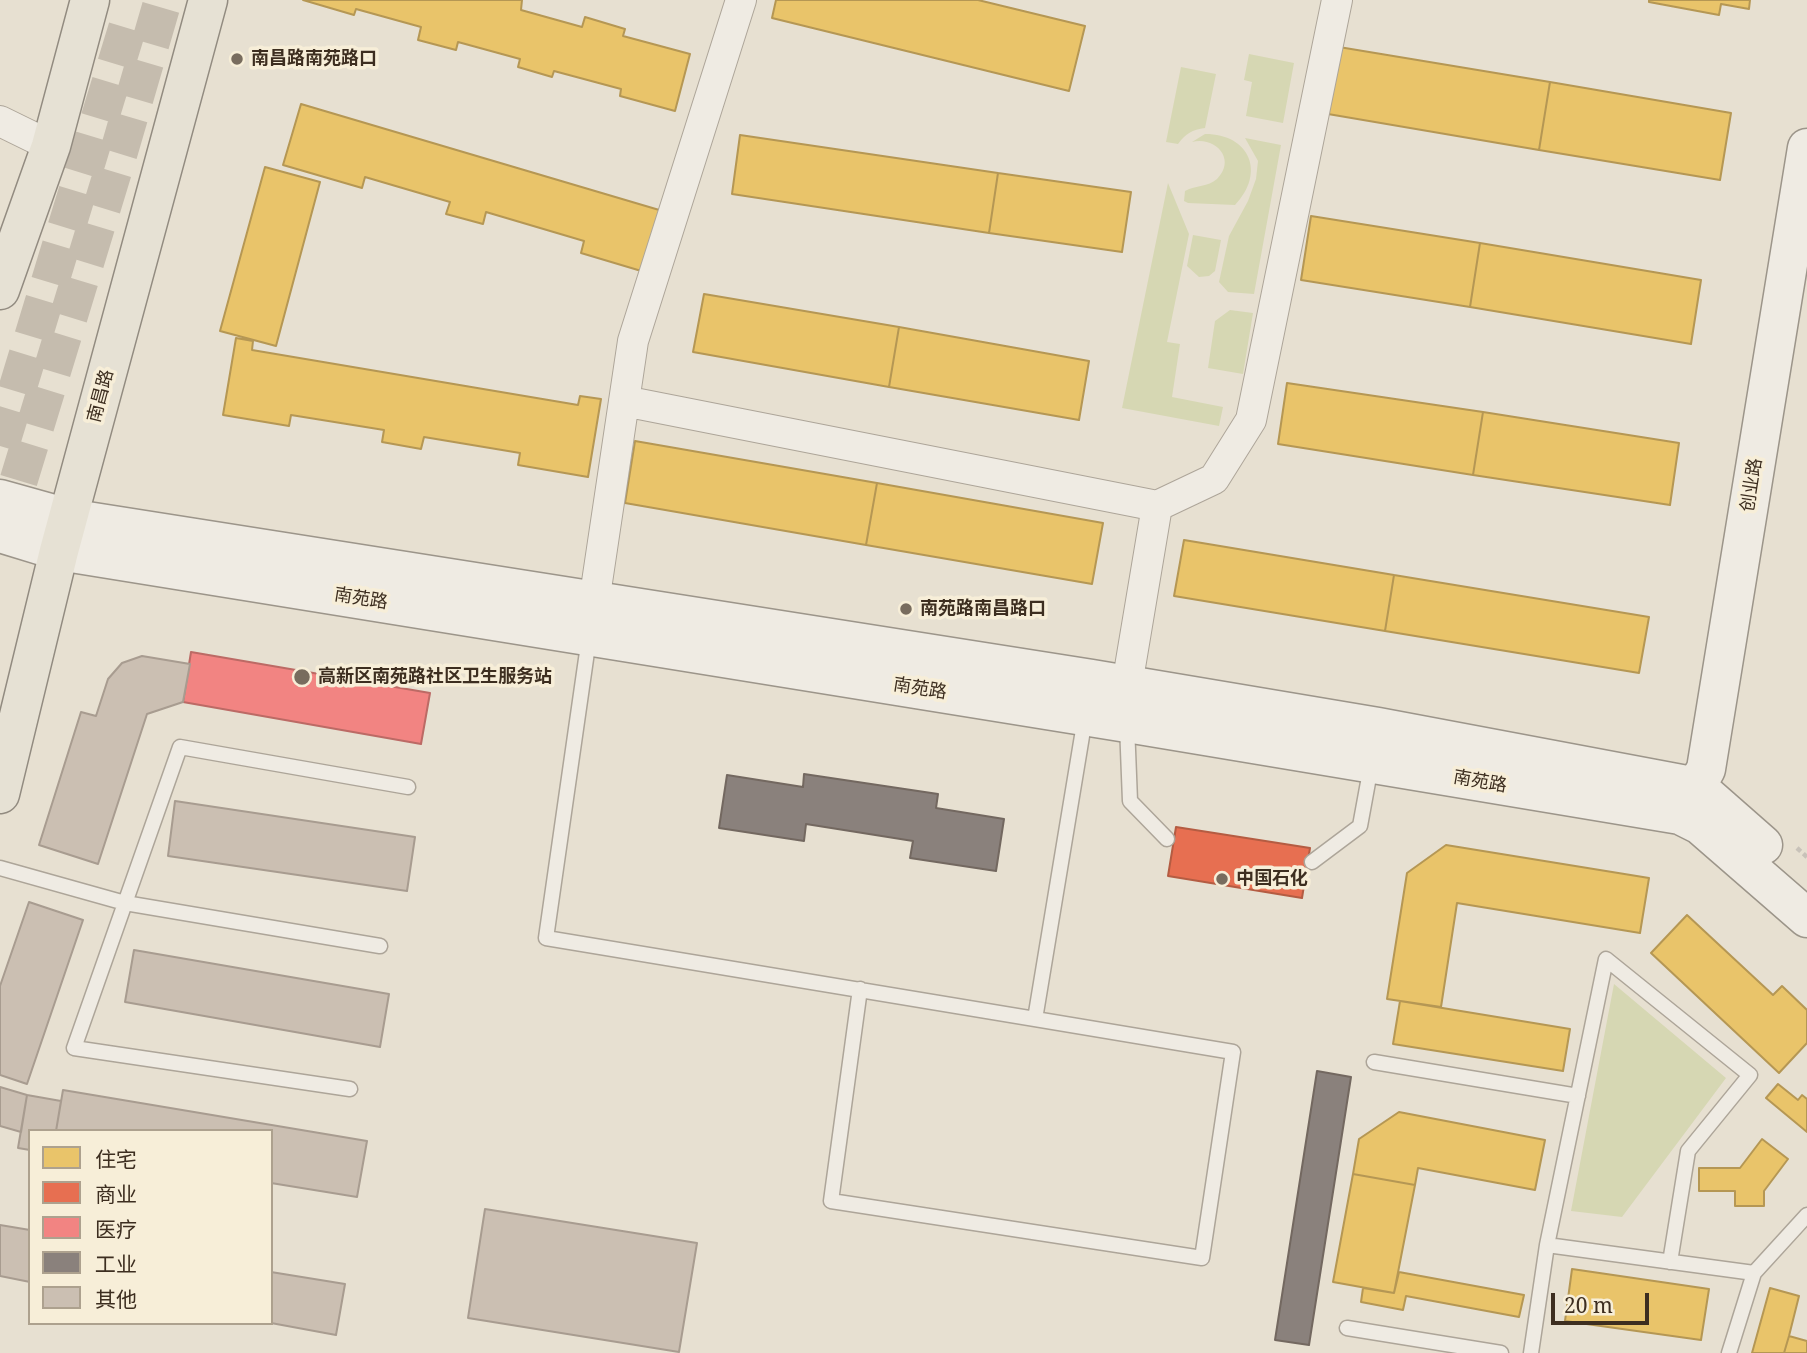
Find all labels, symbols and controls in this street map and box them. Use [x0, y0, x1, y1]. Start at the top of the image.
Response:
place label: 南昌路南苑路口 [251, 48, 377, 70]
marker: 南昌路南苑路口 [229, 51, 245, 67]
street label: 南昌路 [84, 367, 118, 425]
street label: 创业路 [1737, 457, 1767, 513]
street label: 南苑路 [333, 584, 389, 614]
place label: 南苑路南昌路口 [920, 598, 1046, 620]
marker: 南苑路南昌路口 [898, 601, 914, 617]
place label: 高新区南苑路社区卫生服务站 [318, 666, 552, 688]
marker: 高新区南苑路社区卫生服务站 [292, 667, 312, 687]
street label: 南苑路 [892, 674, 948, 704]
street label: 南苑路 [1452, 767, 1508, 797]
place label: 中国石化 [1236, 868, 1308, 890]
marker: 中国石化 [1214, 871, 1230, 887]
legend [28, 1129, 273, 1325]
text: 住宅 [95, 1145, 137, 1173]
text: 商业 [95, 1180, 137, 1208]
text: 医疗 [95, 1215, 137, 1243]
text: 工业 [95, 1250, 137, 1278]
scale bar [1555, 1280, 1653, 1324]
text: 其他 [95, 1285, 137, 1313]
text: 20 m [1564, 1291, 1613, 1319]

